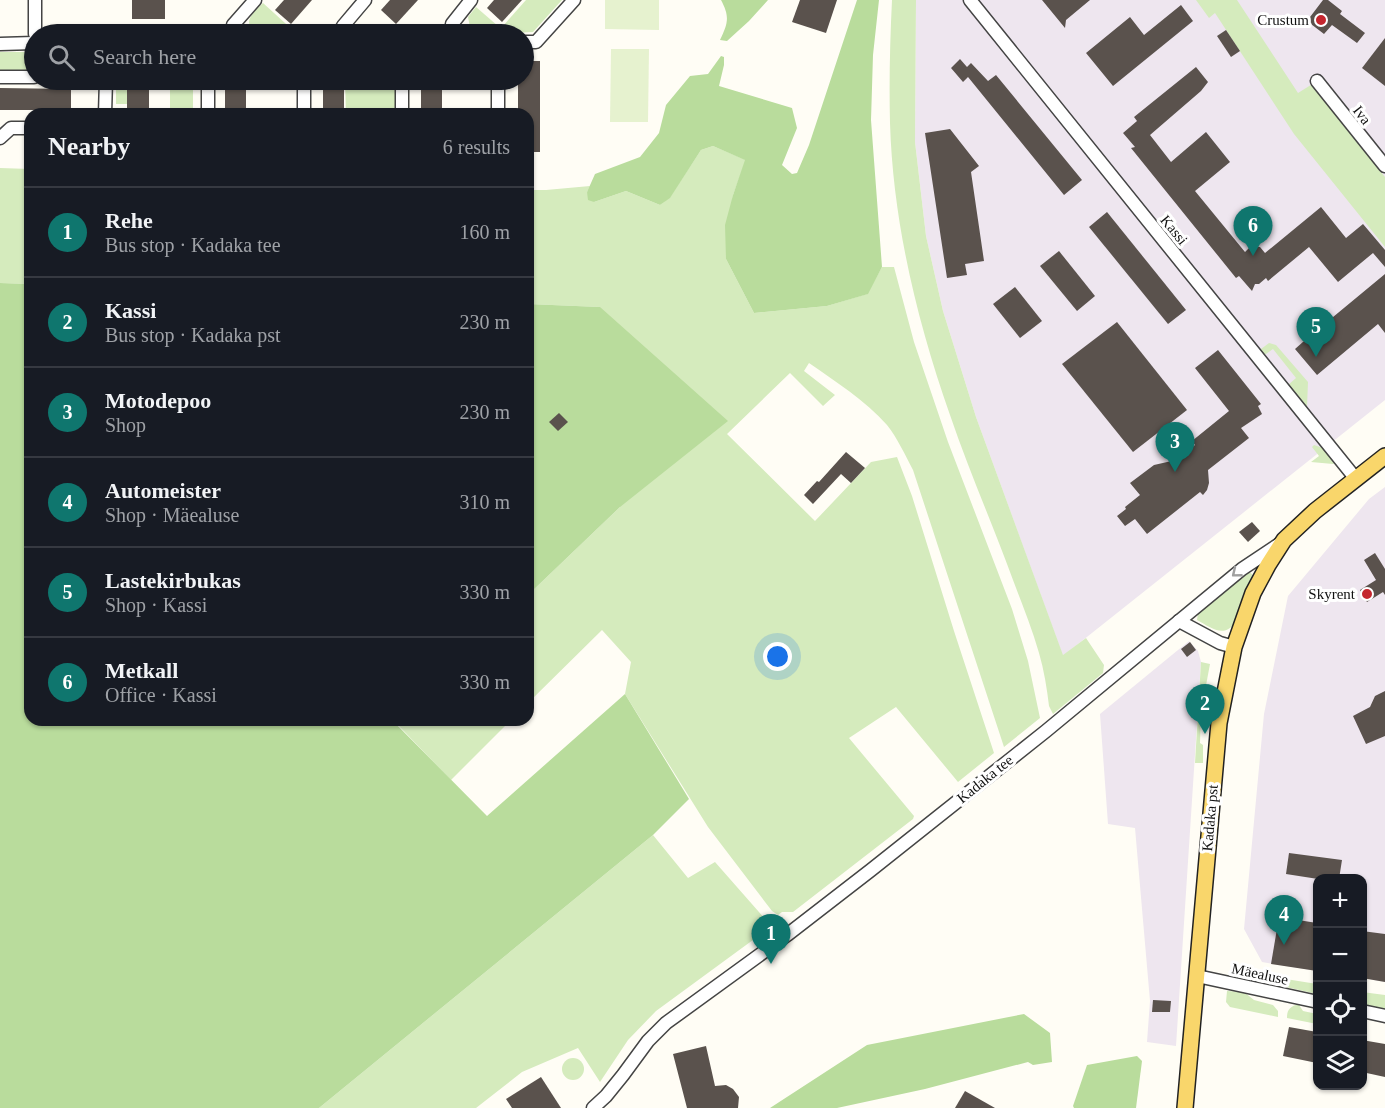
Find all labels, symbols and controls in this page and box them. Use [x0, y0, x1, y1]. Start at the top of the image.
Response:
place label: Crustum [1257, 12, 1309, 28]
marker: Crustum [1314, 13, 1328, 27]
search box [24, 24, 534, 90]
icon: search [45, 41, 78, 74]
text: Search here [93, 44, 196, 69]
street label: Iva [1350, 103, 1374, 128]
text: Nearby [48, 132, 130, 161]
text: 6 results [443, 136, 510, 158]
pin: 6 [1234, 206, 1272, 256]
text: Rehe [105, 208, 153, 233]
street label: Kassi [1157, 212, 1191, 248]
text: 1 [63, 221, 73, 243]
text: 160 m [459, 221, 510, 243]
text: Bus stop · Kadaka tee [105, 234, 281, 256]
text: Kassi [105, 298, 156, 323]
pin: 5 [1296, 308, 1336, 357]
text: 2 [63, 311, 73, 333]
text: 230 m [459, 311, 510, 333]
text: Bus stop · Kadaka pst [105, 324, 281, 346]
text: Motodepoo [105, 388, 211, 413]
text: 3 [63, 401, 73, 423]
text: 230 m [459, 401, 510, 423]
text: Shop [105, 414, 146, 436]
pin: 3 [1156, 422, 1194, 472]
text: Automeister [105, 478, 221, 503]
text: 4 [63, 491, 73, 513]
text: 310 m [459, 491, 510, 513]
text: Shop · Mäealuse [105, 504, 239, 526]
one-way arrow [1232, 566, 1243, 577]
text: Lastekirbukas [105, 568, 241, 593]
text: 5 [63, 581, 73, 603]
text: 330 m [459, 581, 510, 603]
place label: Skyrent [1308, 586, 1356, 602]
marker: Skyrent [1360, 587, 1374, 601]
text: Shop · Kassi [105, 594, 207, 616]
your location [763, 642, 792, 671]
text: Metkall [105, 658, 178, 683]
text: 6 [63, 671, 73, 693]
text: 330 m [459, 671, 510, 693]
text: Office · Kassi [105, 684, 217, 706]
pin: 2 [1186, 684, 1224, 734]
street label: Kadaka tee [954, 751, 1016, 806]
street label: Kadaka pst [1199, 783, 1221, 852]
map controls [1313, 874, 1367, 1090]
button: + [1313, 874, 1367, 928]
pin: 4 [1264, 896, 1304, 945]
pin: 1 [752, 914, 790, 964]
button: − [1313, 928, 1367, 982]
street label: Mäealuse [1230, 960, 1290, 988]
button: locate [1313, 982, 1367, 1036]
button: layers [1313, 1036, 1367, 1090]

